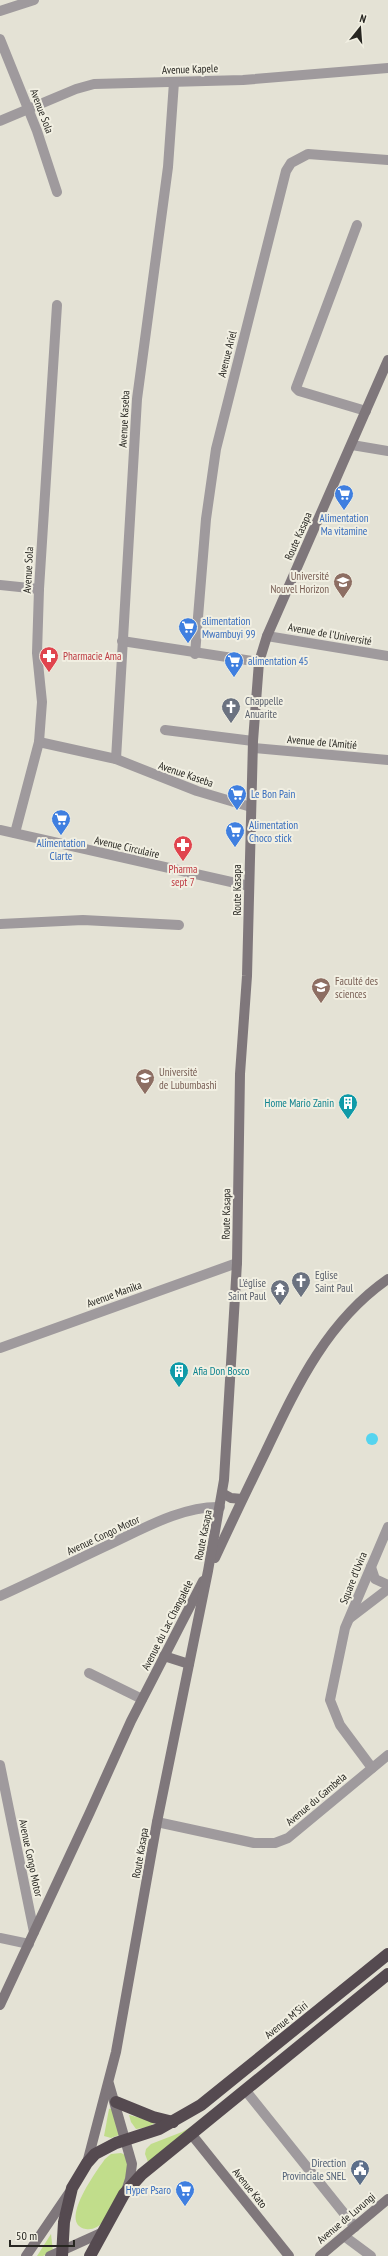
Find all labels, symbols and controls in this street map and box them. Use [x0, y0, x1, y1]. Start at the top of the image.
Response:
north arrow [340, 8, 380, 48]
text: N [358, 11, 368, 26]
street label: Avenue Kapele [162, 61, 219, 77]
street label: Avenue Sola [27, 87, 57, 135]
street label: Avenue Ariel [214, 329, 240, 379]
street label: Avenue Kaseba [116, 390, 132, 448]
supermarket icon: Alimentation Ma vitamine [333, 483, 355, 511]
street label: Route Kasapa [281, 510, 315, 562]
place label: Alimentation Ma vitamine [319, 511, 369, 538]
street label: Avenue Sola [20, 546, 36, 594]
place label: Université Nouvel Horizon [270, 569, 329, 596]
school or university icon: Université Nouvel Horizon [332, 571, 354, 599]
place label: alimentation Mwambuyi 99 [202, 614, 255, 641]
supermarket icon: alimentation Mwambuyi 99 [177, 616, 199, 644]
street label: Avenue de l'Université [287, 620, 373, 648]
pharmacy icon: Pharmacie Ama [38, 645, 60, 673]
place label: Pharmacie Ama [63, 649, 121, 663]
supermarket icon: alimentation 45 [223, 650, 245, 678]
place label: alimentation 45 [248, 654, 309, 668]
place label: Chappelle Anuarite [245, 694, 284, 721]
church icon: Chappelle Anuarite [220, 696, 242, 724]
street label: Avenue de l'Amitié [287, 732, 358, 752]
street label: Avenue Kaseba [157, 758, 215, 790]
supermarket icon: Le Bon Pain [226, 783, 248, 811]
place label: Le Bon Pain [251, 787, 296, 801]
supermarket icon: Alimentation Clarte [50, 808, 72, 836]
place label: Alimentation Choco stick [249, 818, 298, 845]
supermarket icon: Alimentation Choco stick [224, 820, 246, 848]
street label: Avenue Circulaire [93, 833, 161, 861]
pharmacy icon: Pharma sept 7 [172, 834, 194, 862]
place label: Alimentation Clarte [36, 836, 86, 863]
place label: Pharma sept 7 [169, 862, 197, 889]
street label: Route Kasapa [230, 864, 244, 916]
place label: Faculté des sciences [335, 974, 378, 1001]
school or university icon: Faculté des sciences [310, 976, 332, 1004]
place label: Université de Lubumbashi [159, 1065, 217, 1092]
school or university icon: Université de Lubumbashi [134, 1067, 156, 1095]
building icon: Home Mario Zanin [337, 1092, 359, 1120]
place label: Home Mario Zanin [265, 1096, 334, 1110]
street label: Route Kasapa [219, 1188, 233, 1240]
place label: Eglise Saint Paul [315, 1268, 354, 1295]
church icon: Eglise Saint Paul [290, 1270, 312, 1298]
place label: L'église Saint Paul [228, 1276, 266, 1303]
street label: Avenue Manika [85, 1278, 143, 1310]
temple icon: L'église Saint Paul [269, 1278, 291, 1306]
building icon: Afia Don Bosco [168, 1360, 190, 1388]
place label: Afia Don Bosco [193, 1364, 250, 1378]
street label: Route Kasapa [191, 1509, 215, 1561]
street label: Avenue Congo Motor [64, 1512, 142, 1558]
street label: Square d'Uvira [336, 1550, 370, 1606]
street label: Avenue du Lac Changalele [138, 1577, 196, 1672]
street label: Avenue du Gambela [283, 1769, 349, 1829]
street label: Avenue Congo Motor [16, 1818, 46, 1898]
street label: Route Kasapa [129, 1827, 151, 1879]
street label: Avenue M'Siri [262, 1998, 310, 2042]
place label: Direction Provinciale SNEL [282, 2156, 346, 2183]
public building icon: Direction Provinciale SNEL [349, 2158, 371, 2186]
street label: Avenue Kato [230, 2165, 271, 2211]
supermarket icon: Hyper Psaro [174, 2179, 196, 2207]
place label: Hyper Psaro [126, 2183, 171, 2197]
street label: Avenue de Luvungi [314, 2190, 378, 2246]
scale bar [10, 2222, 74, 2248]
text: 50 m [16, 2228, 37, 2243]

